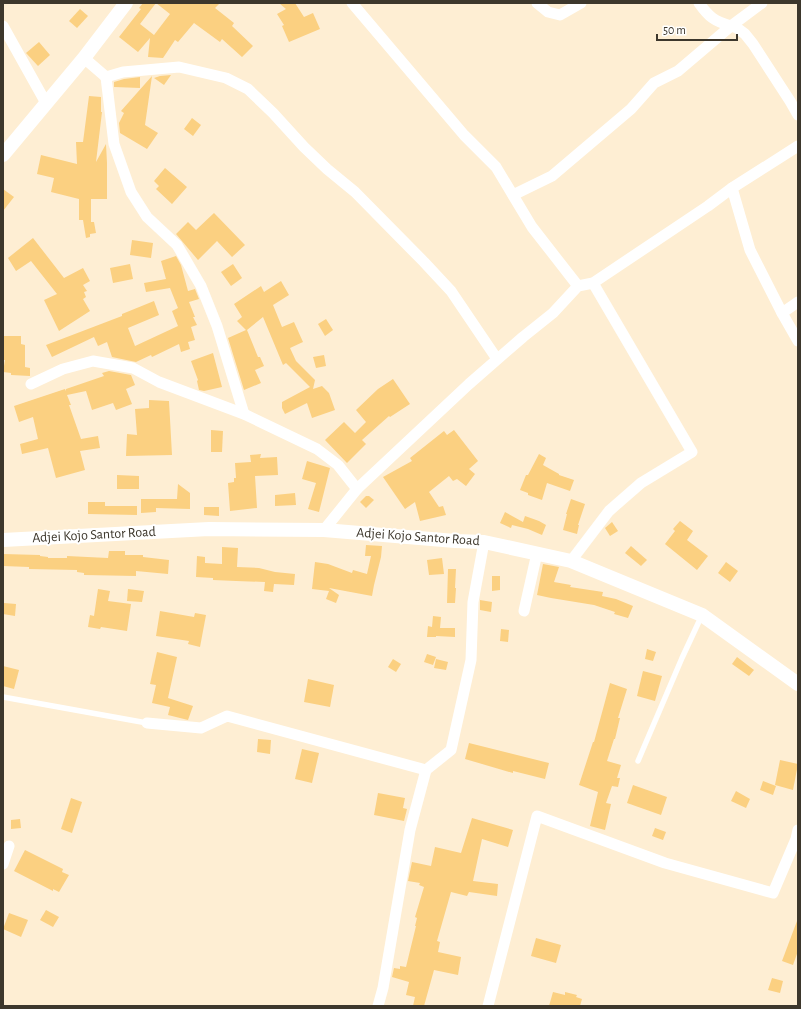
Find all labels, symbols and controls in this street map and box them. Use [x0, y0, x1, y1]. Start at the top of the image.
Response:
scale bar [657, 16, 737, 42]
text: 50 m [663, 24, 686, 36]
street label: Adjei Kojo Santor Road [32, 525, 156, 545]
street label: Adjei Kojo Santor Road [356, 526, 480, 548]

